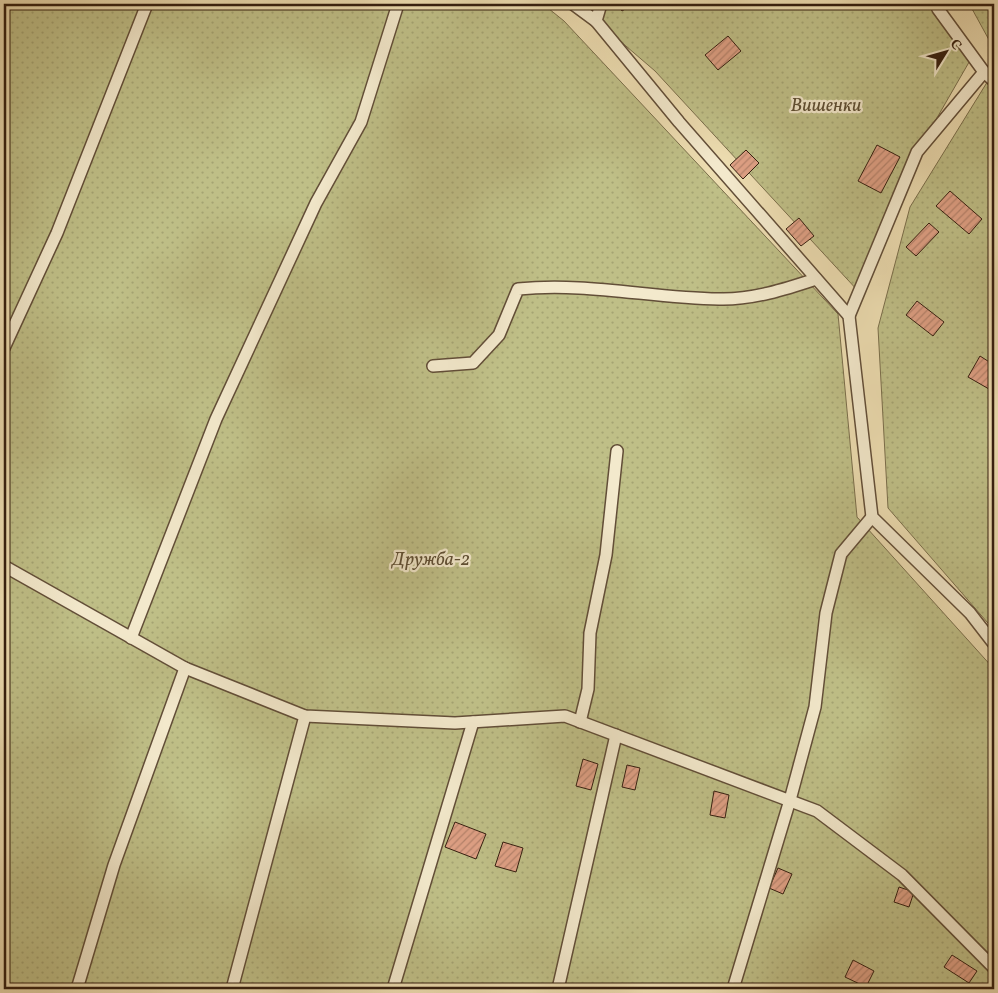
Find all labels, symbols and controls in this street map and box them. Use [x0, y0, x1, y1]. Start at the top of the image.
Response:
north arrow [920, 28, 970, 78]
text: С [945, 36, 965, 54]
park label: Вишенки [791, 93, 862, 119]
park label: Дружба-2 [390, 547, 470, 573]

